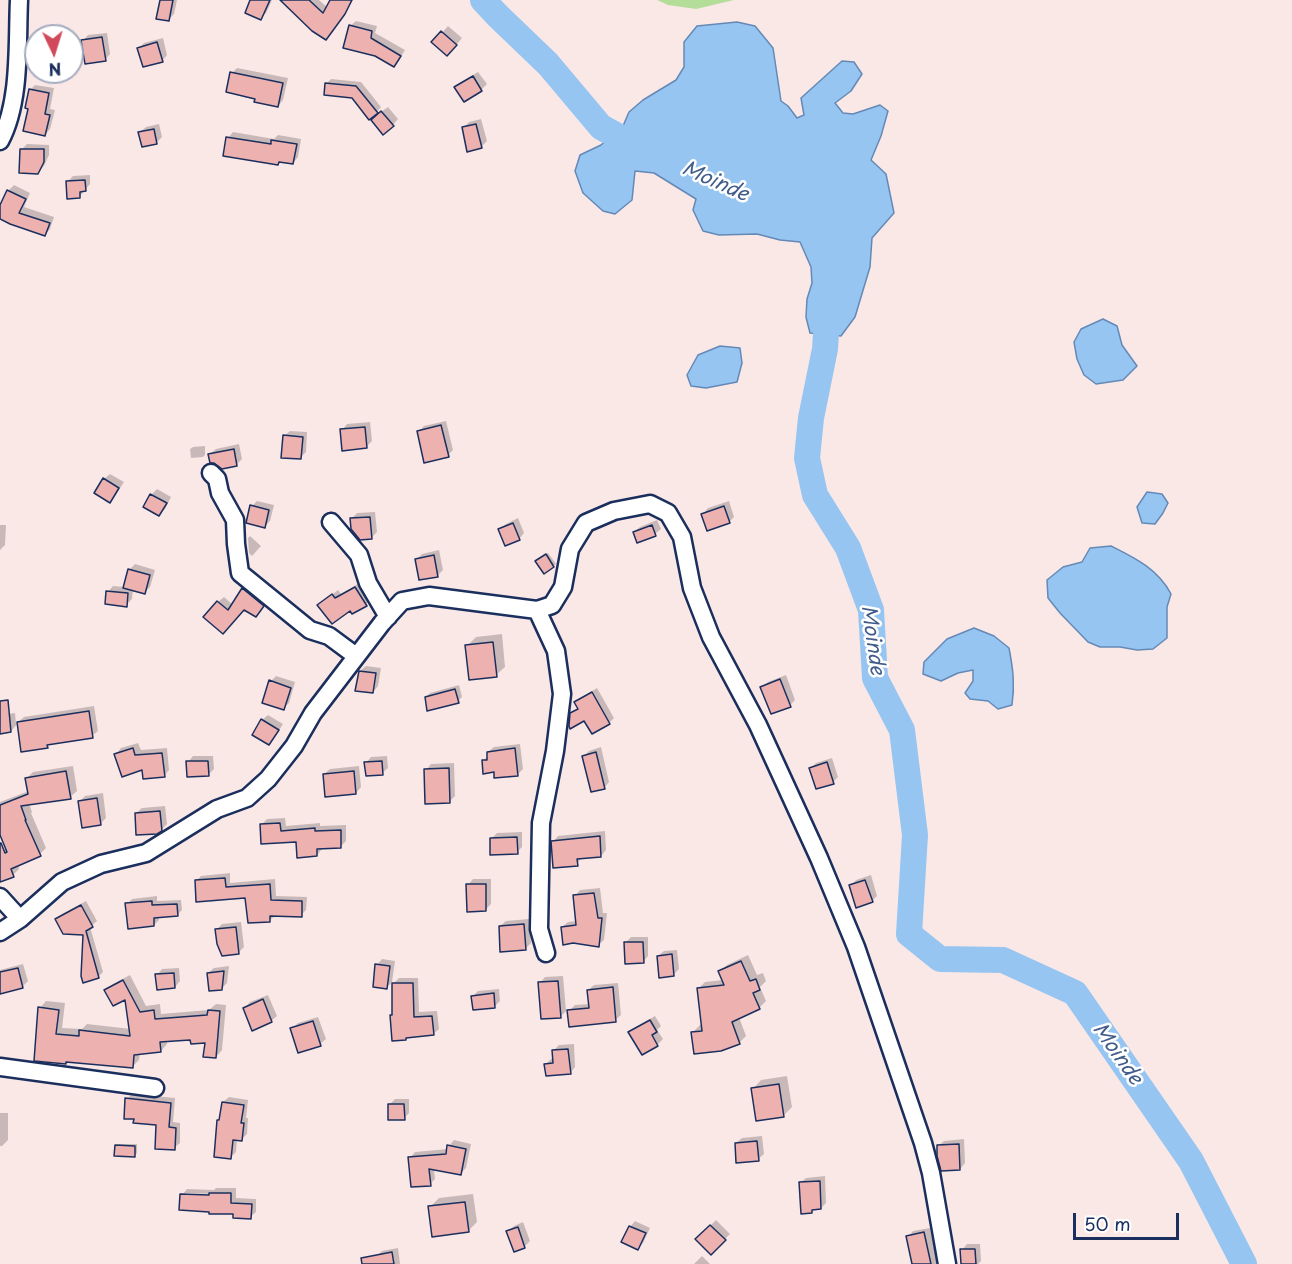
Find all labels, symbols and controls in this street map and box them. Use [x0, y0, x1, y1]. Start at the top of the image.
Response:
north arrow [24, 24, 84, 84]
text: N [48, 58, 62, 82]
water label: Moinde [678, 157, 752, 207]
water label: Moinde [855, 604, 889, 676]
water label: Moinde [1087, 1018, 1147, 1090]
scale bar [1076, 1201, 1182, 1239]
text: 50 m [1084, 1210, 1131, 1237]

